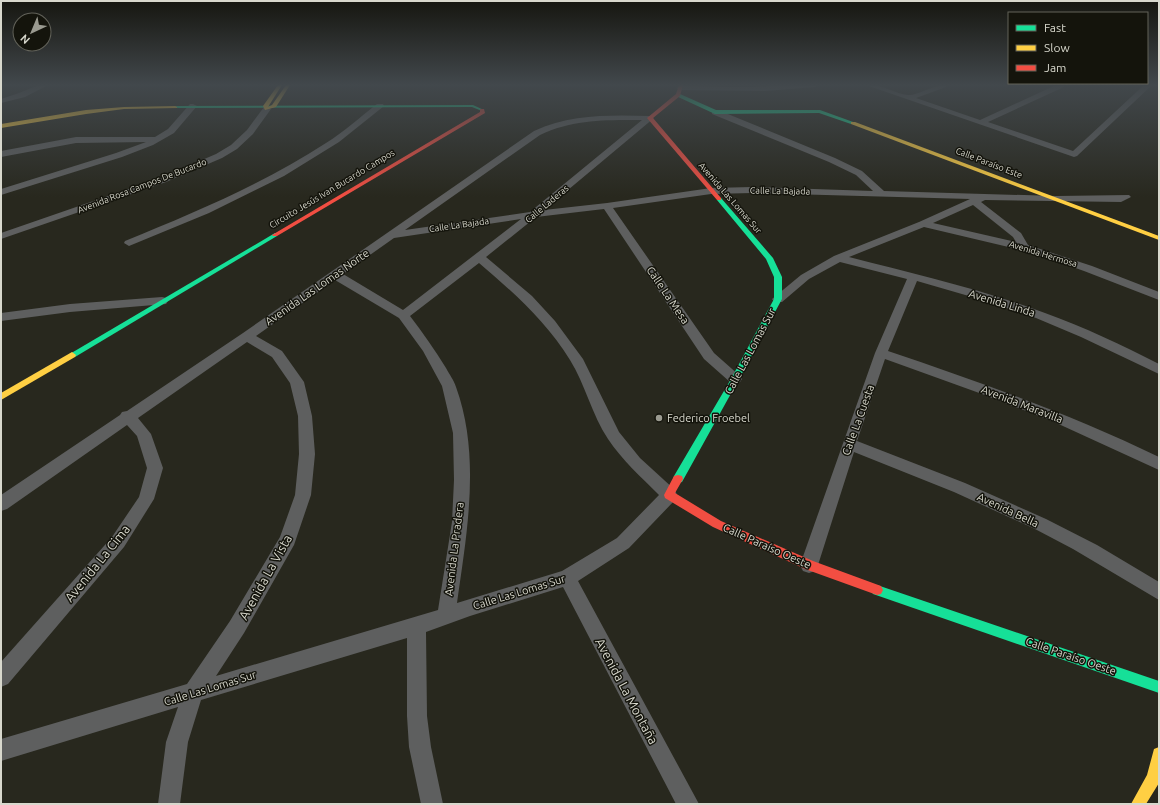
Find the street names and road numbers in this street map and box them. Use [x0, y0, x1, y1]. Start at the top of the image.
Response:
street label: Calle Paraíso Este [954, 146, 1024, 180]
street label: Circuito Jesús Ivan Bucardo Campos [268, 147, 397, 230]
street label: Avenida Rosa Campos De Bucardo [76, 157, 208, 215]
street label: Avenida Las Lomas Sur [696, 160, 764, 236]
street label: Calle Laderas [523, 183, 571, 225]
street label: Calle La Bajada [750, 185, 810, 197]
street label: Calle La Bajada [428, 216, 490, 234]
street label: Avenida Hermosa [1008, 239, 1078, 269]
street label: Avenida Las Lomas Norte [263, 247, 371, 327]
street label: Calle La Mesa [644, 264, 692, 326]
street label: Avenida Linda [967, 287, 1037, 319]
street label: Calle Las Lomas Sur [722, 305, 778, 396]
street label: Calle La Cuesta [840, 383, 876, 457]
street label: Avenida Maravilla [979, 383, 1065, 425]
street label: Avenida Bella [975, 491, 1041, 529]
street label: Avenida La Pradera [442, 501, 466, 597]
street label: Calle Paraíso Oeste [721, 521, 813, 571]
street label: Avenida La Cima [62, 522, 132, 604]
street label: Avenida La Vista [236, 532, 294, 622]
street label: Calle Las Lomas Sur [471, 572, 567, 612]
street label: Calle Paraíso Oeste [1024, 635, 1118, 677]
street label: Avenida La Montaña [593, 636, 661, 746]
street label: Calle Las Lomas Sur [162, 668, 258, 708]

